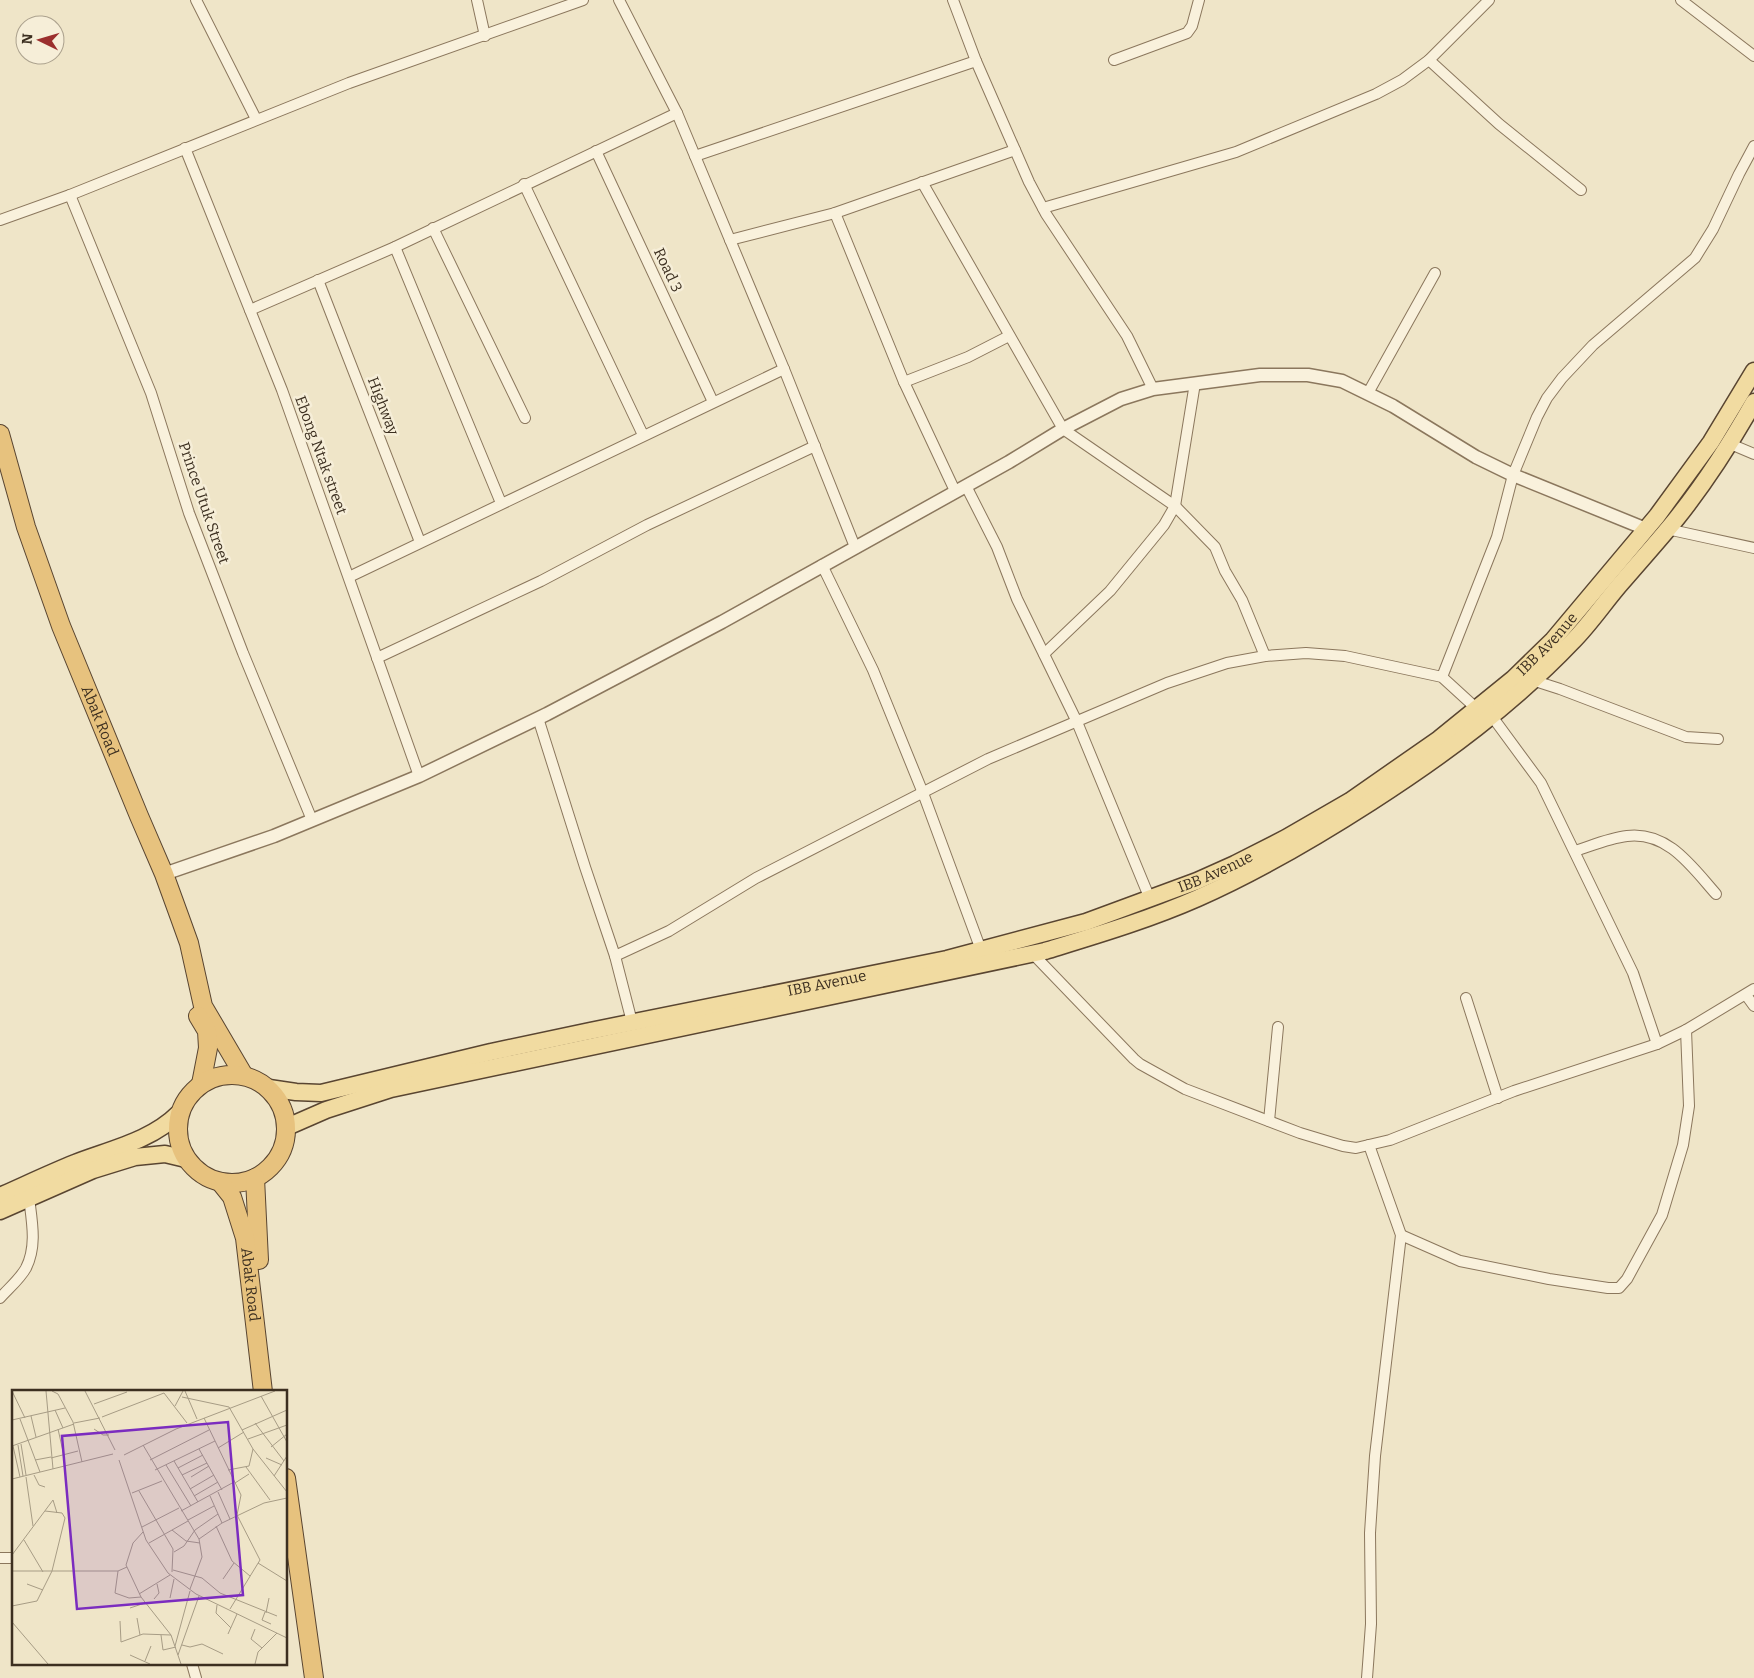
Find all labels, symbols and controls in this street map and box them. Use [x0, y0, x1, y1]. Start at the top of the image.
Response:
north arrow [15, 15, 65, 65]
text: N [19, 33, 37, 45]
street label: Road 3 [650, 245, 686, 295]
street label: Highway [364, 374, 402, 438]
street label: Ebong Ntak street [291, 393, 351, 517]
street label: Prince Utuk Street [175, 440, 233, 567]
street label: IBB Avenue [1513, 609, 1581, 679]
street label: Abak Road [77, 683, 122, 759]
street label: IBB Avenue [1175, 848, 1256, 896]
street label: IBB Avenue [786, 966, 868, 1000]
street label: Abak Road [237, 1247, 264, 1322]
inset map [12, 1390, 288, 1666]

